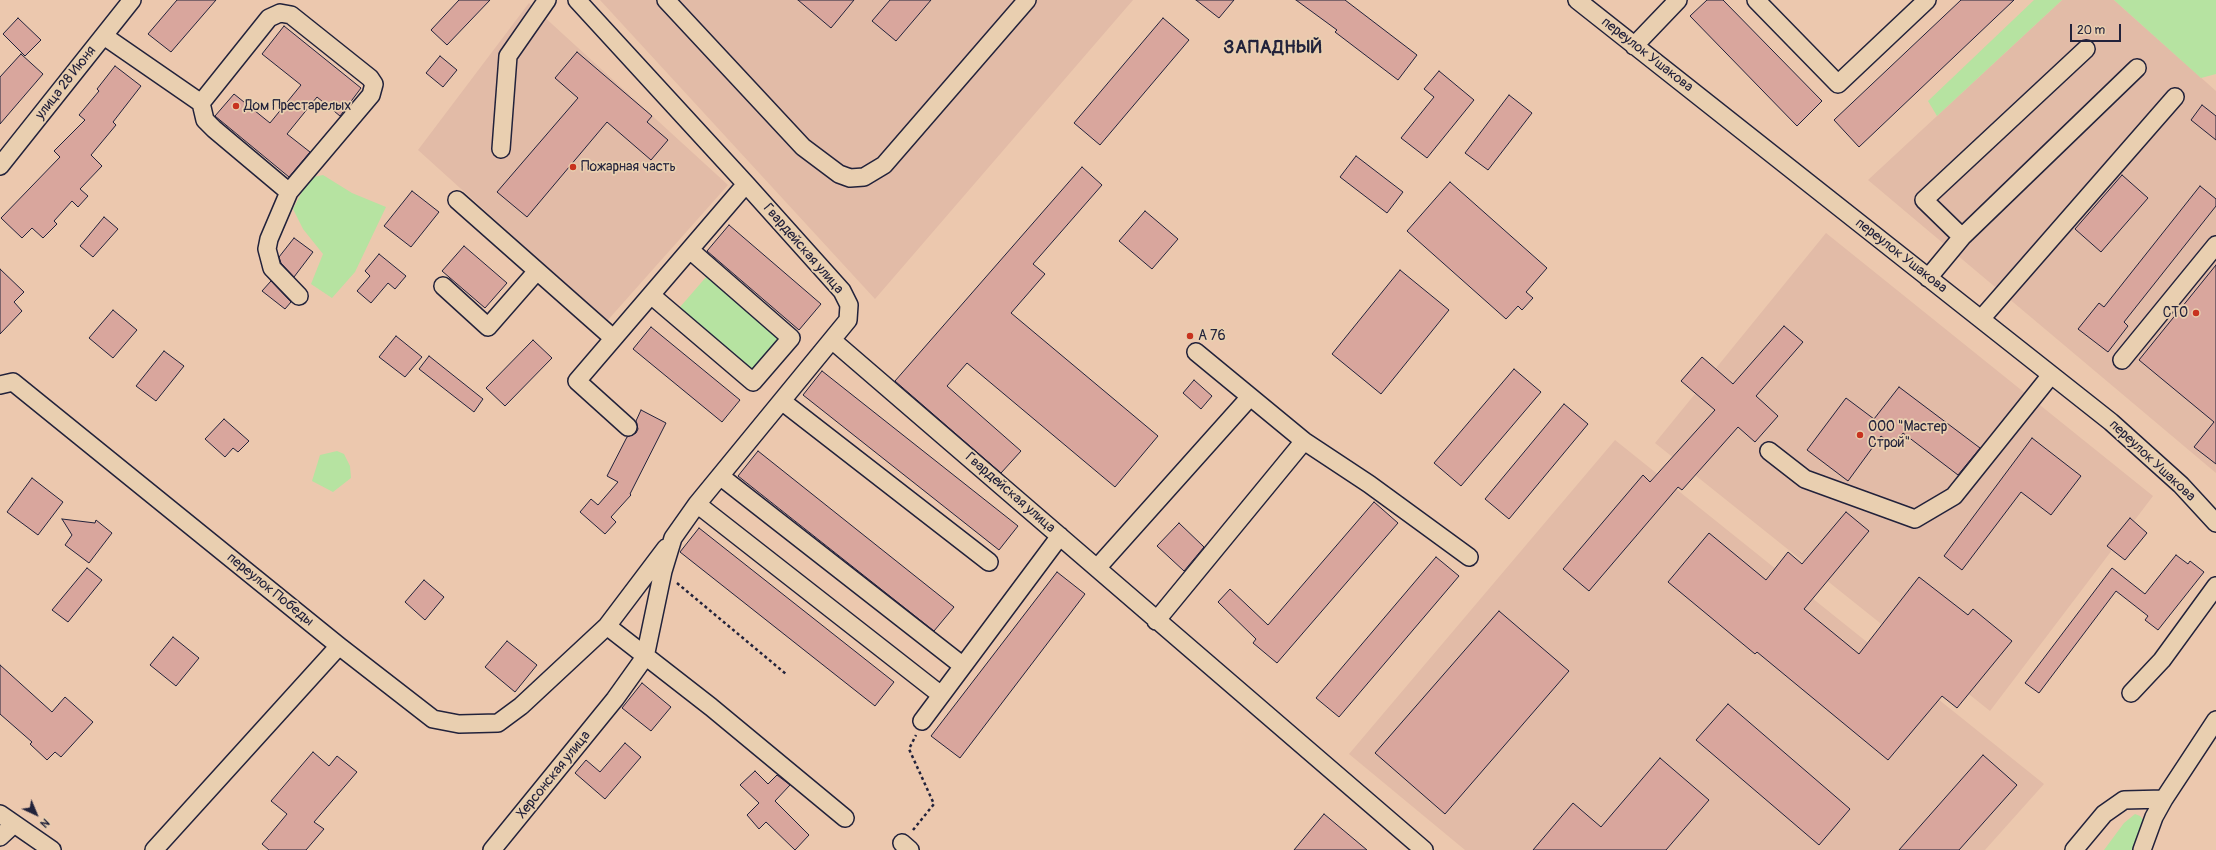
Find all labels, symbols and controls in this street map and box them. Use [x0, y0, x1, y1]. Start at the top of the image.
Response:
street label: переулок Ушакова [1598, 14, 1696, 96]
scale bar [2072, 16, 2123, 42]
text: 20 m [2077, 23, 2105, 38]
district label: ЗАПАДНЫЙ [1224, 37, 1322, 59]
street label: улица 28 Июня [32, 43, 100, 123]
place label: Дом Престарелых [244, 98, 351, 114]
marker: Дом Престарелых [231, 101, 241, 111]
place label: Пожарная часть [581, 159, 676, 175]
marker: Пожарная часть [568, 162, 578, 172]
street label: Гвардейская улица [759, 200, 847, 298]
street label: переулок Ушакова [1852, 215, 1950, 297]
place label: СТО [2163, 305, 2188, 321]
marker: СТО [2191, 308, 2201, 318]
place label: А 76 [1198, 328, 1226, 344]
marker: А 76 [1185, 331, 1195, 341]
street label: переулок Ушакова [2105, 417, 2199, 505]
place label: ООО "Мастер Строй" [1868, 419, 1947, 452]
marker: ООО "Мастер Строй" [1855, 430, 1865, 440]
street label: Гвардейская улица [961, 449, 1059, 537]
street label: переулок Победы [223, 550, 317, 630]
street label: Херсонская улица [513, 728, 595, 822]
north arrow [16, 794, 56, 834]
text: N [37, 816, 52, 830]

